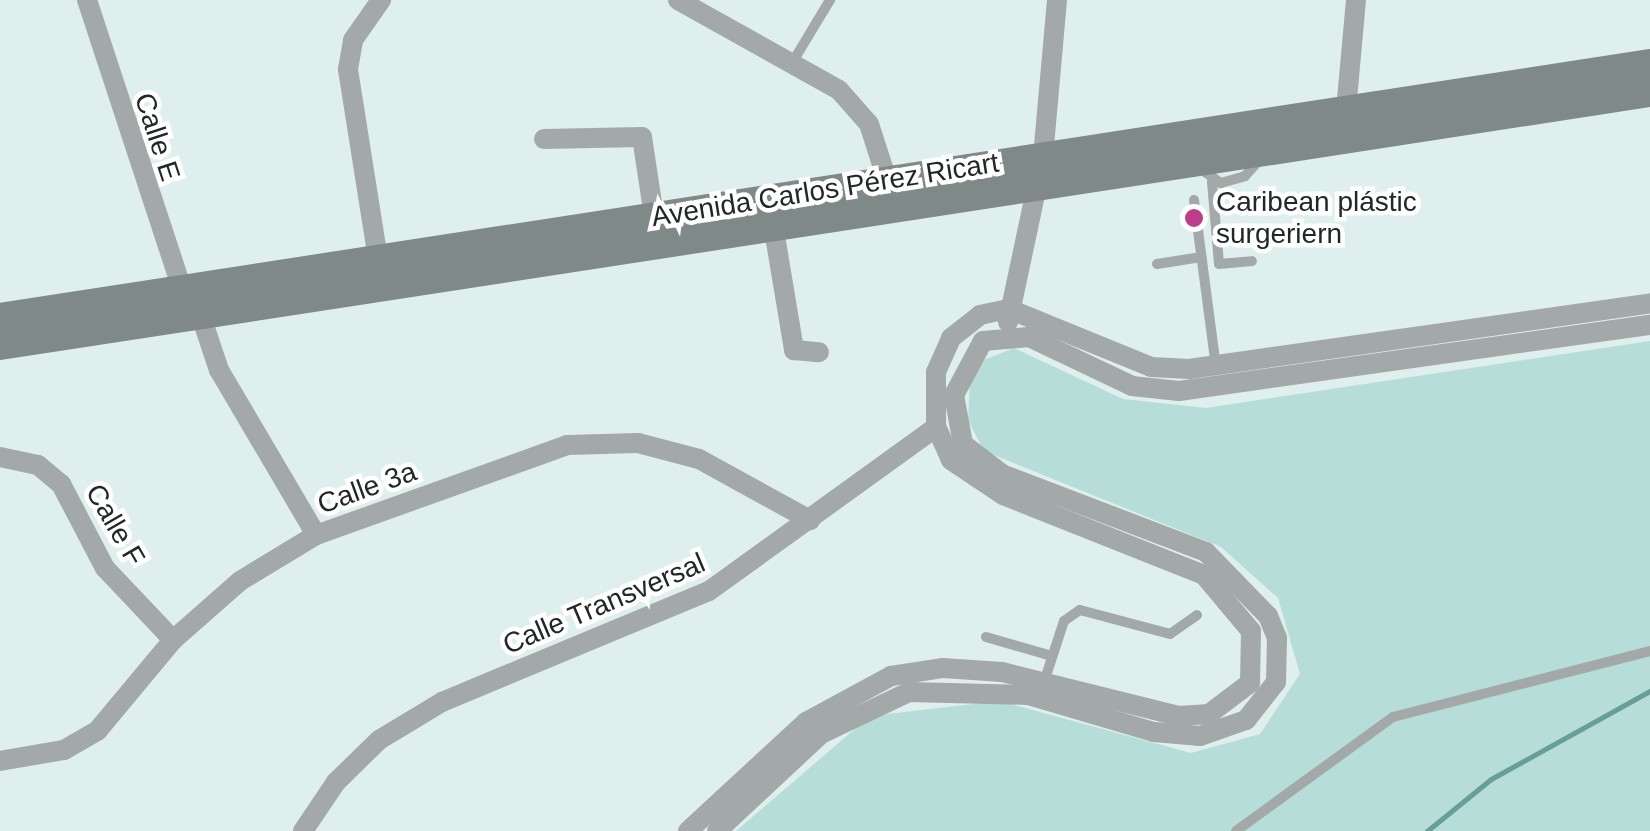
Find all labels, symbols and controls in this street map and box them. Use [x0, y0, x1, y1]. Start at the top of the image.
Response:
street label: Calle E [127, 89, 187, 185]
street label: Avenida Carlos Pérez Ricart [649, 146, 1001, 234]
place label: Caribean plástic surgeriern [1216, 185, 1417, 251]
marker: Caribean plástic surgeriern [1181, 205, 1207, 231]
street label: Calle 3a [313, 455, 421, 521]
street label: Calle F [78, 478, 152, 572]
street label: Calle Transversal [498, 546, 710, 662]

